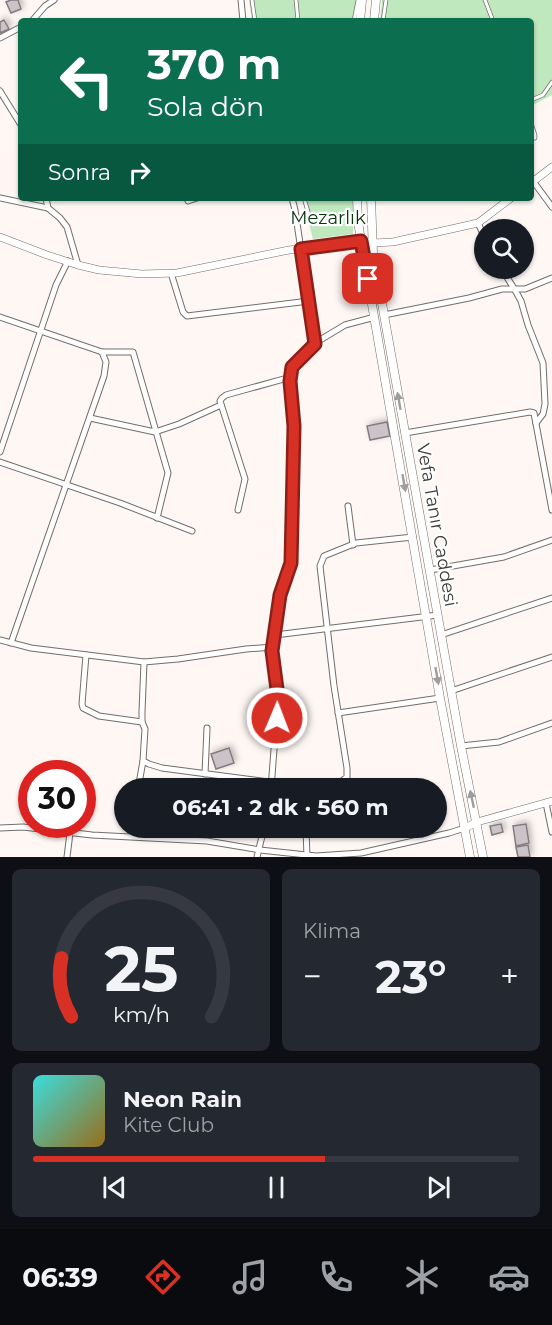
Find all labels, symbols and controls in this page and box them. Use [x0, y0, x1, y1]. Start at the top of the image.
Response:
text: 370 m [147, 38, 281, 90]
icon: left [48, 42, 126, 120]
text: Sola dön [147, 90, 264, 123]
icon: right [123, 156, 156, 189]
text: Sonra [48, 159, 111, 186]
park label: Mezarlık [290, 207, 366, 229]
map controls [474, 219, 534, 279]
button: search [474, 219, 534, 279]
pin [342, 253, 393, 304]
icon: arrive [351, 262, 384, 295]
one-way arrow [395, 391, 404, 410]
street label: Vefa Tanır Caddesi [412, 442, 462, 608]
one-way arrow [400, 474, 409, 493]
one-way arrow [432, 666, 441, 685]
position arrow [245, 686, 309, 750]
speed limit sign: 30 [18, 760, 96, 838]
one-way arrow [467, 790, 476, 809]
text: 06:41 · 2 dk · 560 m [172, 794, 389, 821]
text: Klima [303, 919, 361, 943]
text: 25 [104, 931, 178, 1007]
text: 23° [375, 949, 447, 1004]
text: − [303, 956, 322, 996]
text: + [500, 956, 519, 996]
text: km/h [112, 1001, 170, 1027]
text: Neon Rain [123, 1086, 242, 1113]
text: Kite Club [123, 1113, 214, 1137]
icon: previous [98, 1171, 131, 1204]
icon: pause [260, 1171, 293, 1204]
icon: next [422, 1171, 455, 1204]
icon: directions [142, 1256, 184, 1298]
icon: music [229, 1256, 271, 1298]
icon: phone [315, 1256, 357, 1298]
icon: climate [401, 1256, 443, 1298]
icon: car [488, 1256, 530, 1298]
text: 06:39 [22, 1261, 98, 1294]

